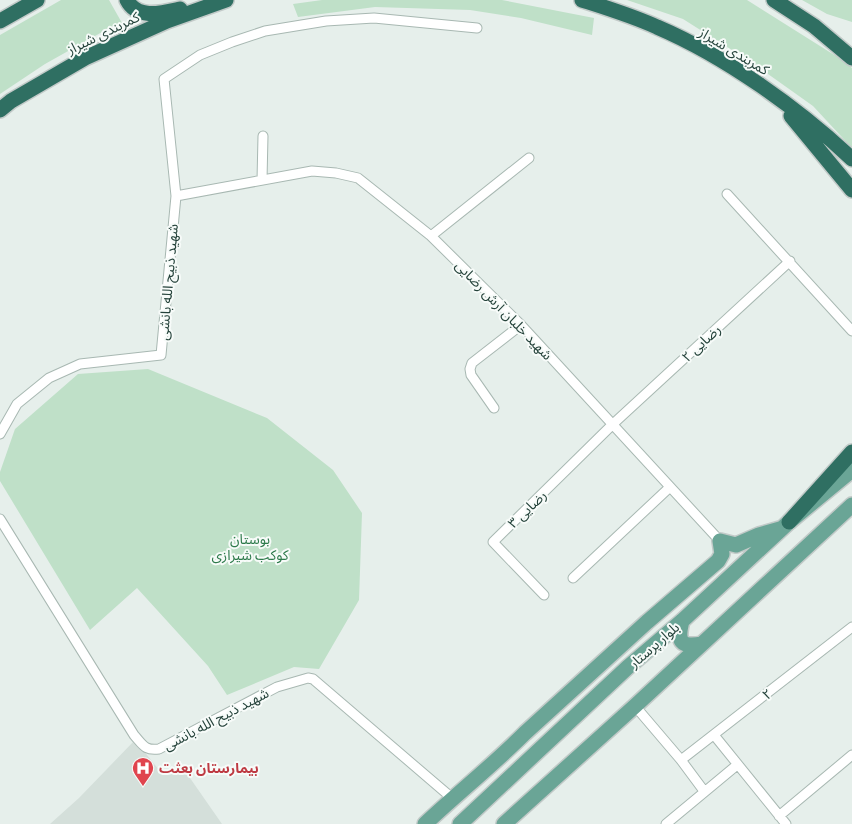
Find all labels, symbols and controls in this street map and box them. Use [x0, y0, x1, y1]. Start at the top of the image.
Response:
street label: کمربندی شیراز [63, 8, 143, 59]
street label: کمربندی شیراز [695, 23, 773, 79]
street label: شهید ذبیح الله بانشی [154, 223, 184, 341]
street label: شهید خلبان آرش رضایی [452, 256, 556, 364]
street label: رضایی ۲ [678, 320, 724, 366]
street label: رضایی ۳ [504, 486, 550, 532]
park label: بوستان کوکب شیرازی [211, 530, 289, 564]
street label: بلوار پرستار [624, 618, 684, 673]
street label: شهید ذبیح الله بانشی [160, 684, 273, 756]
street label: ۲ [758, 684, 776, 704]
hospital icon: بیمارستان بعثت [131, 756, 155, 787]
place label: بیمارستان بعثت [159, 759, 259, 777]

